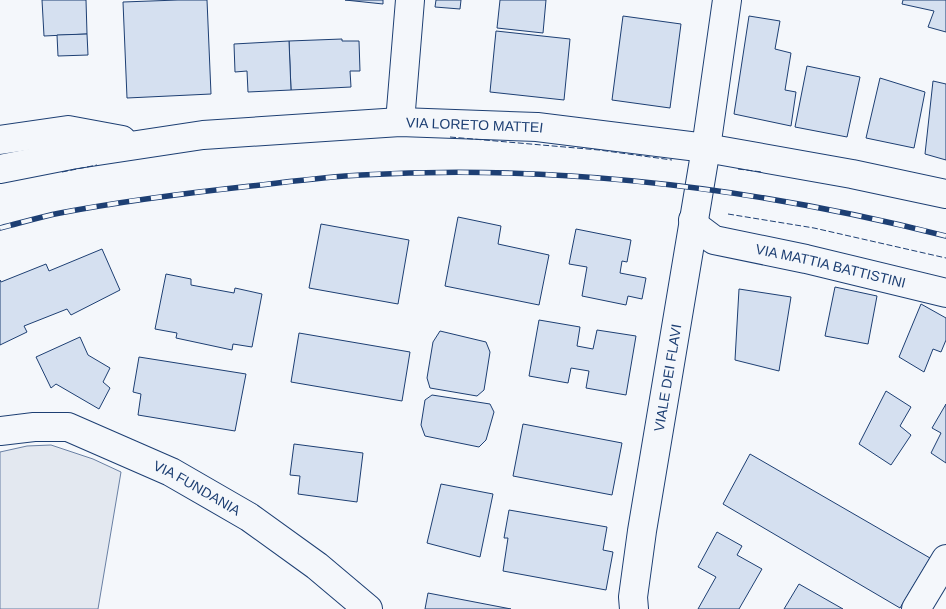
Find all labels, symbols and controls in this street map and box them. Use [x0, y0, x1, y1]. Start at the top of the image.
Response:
street label: VIA LORETO MATTEI [406, 114, 544, 136]
street label: VIA MATTIA BATTISTINI [754, 241, 907, 291]
street label: VIALE DEI FLAVI [651, 323, 684, 433]
street label: VIA FUNDANIA [151, 457, 244, 519]

